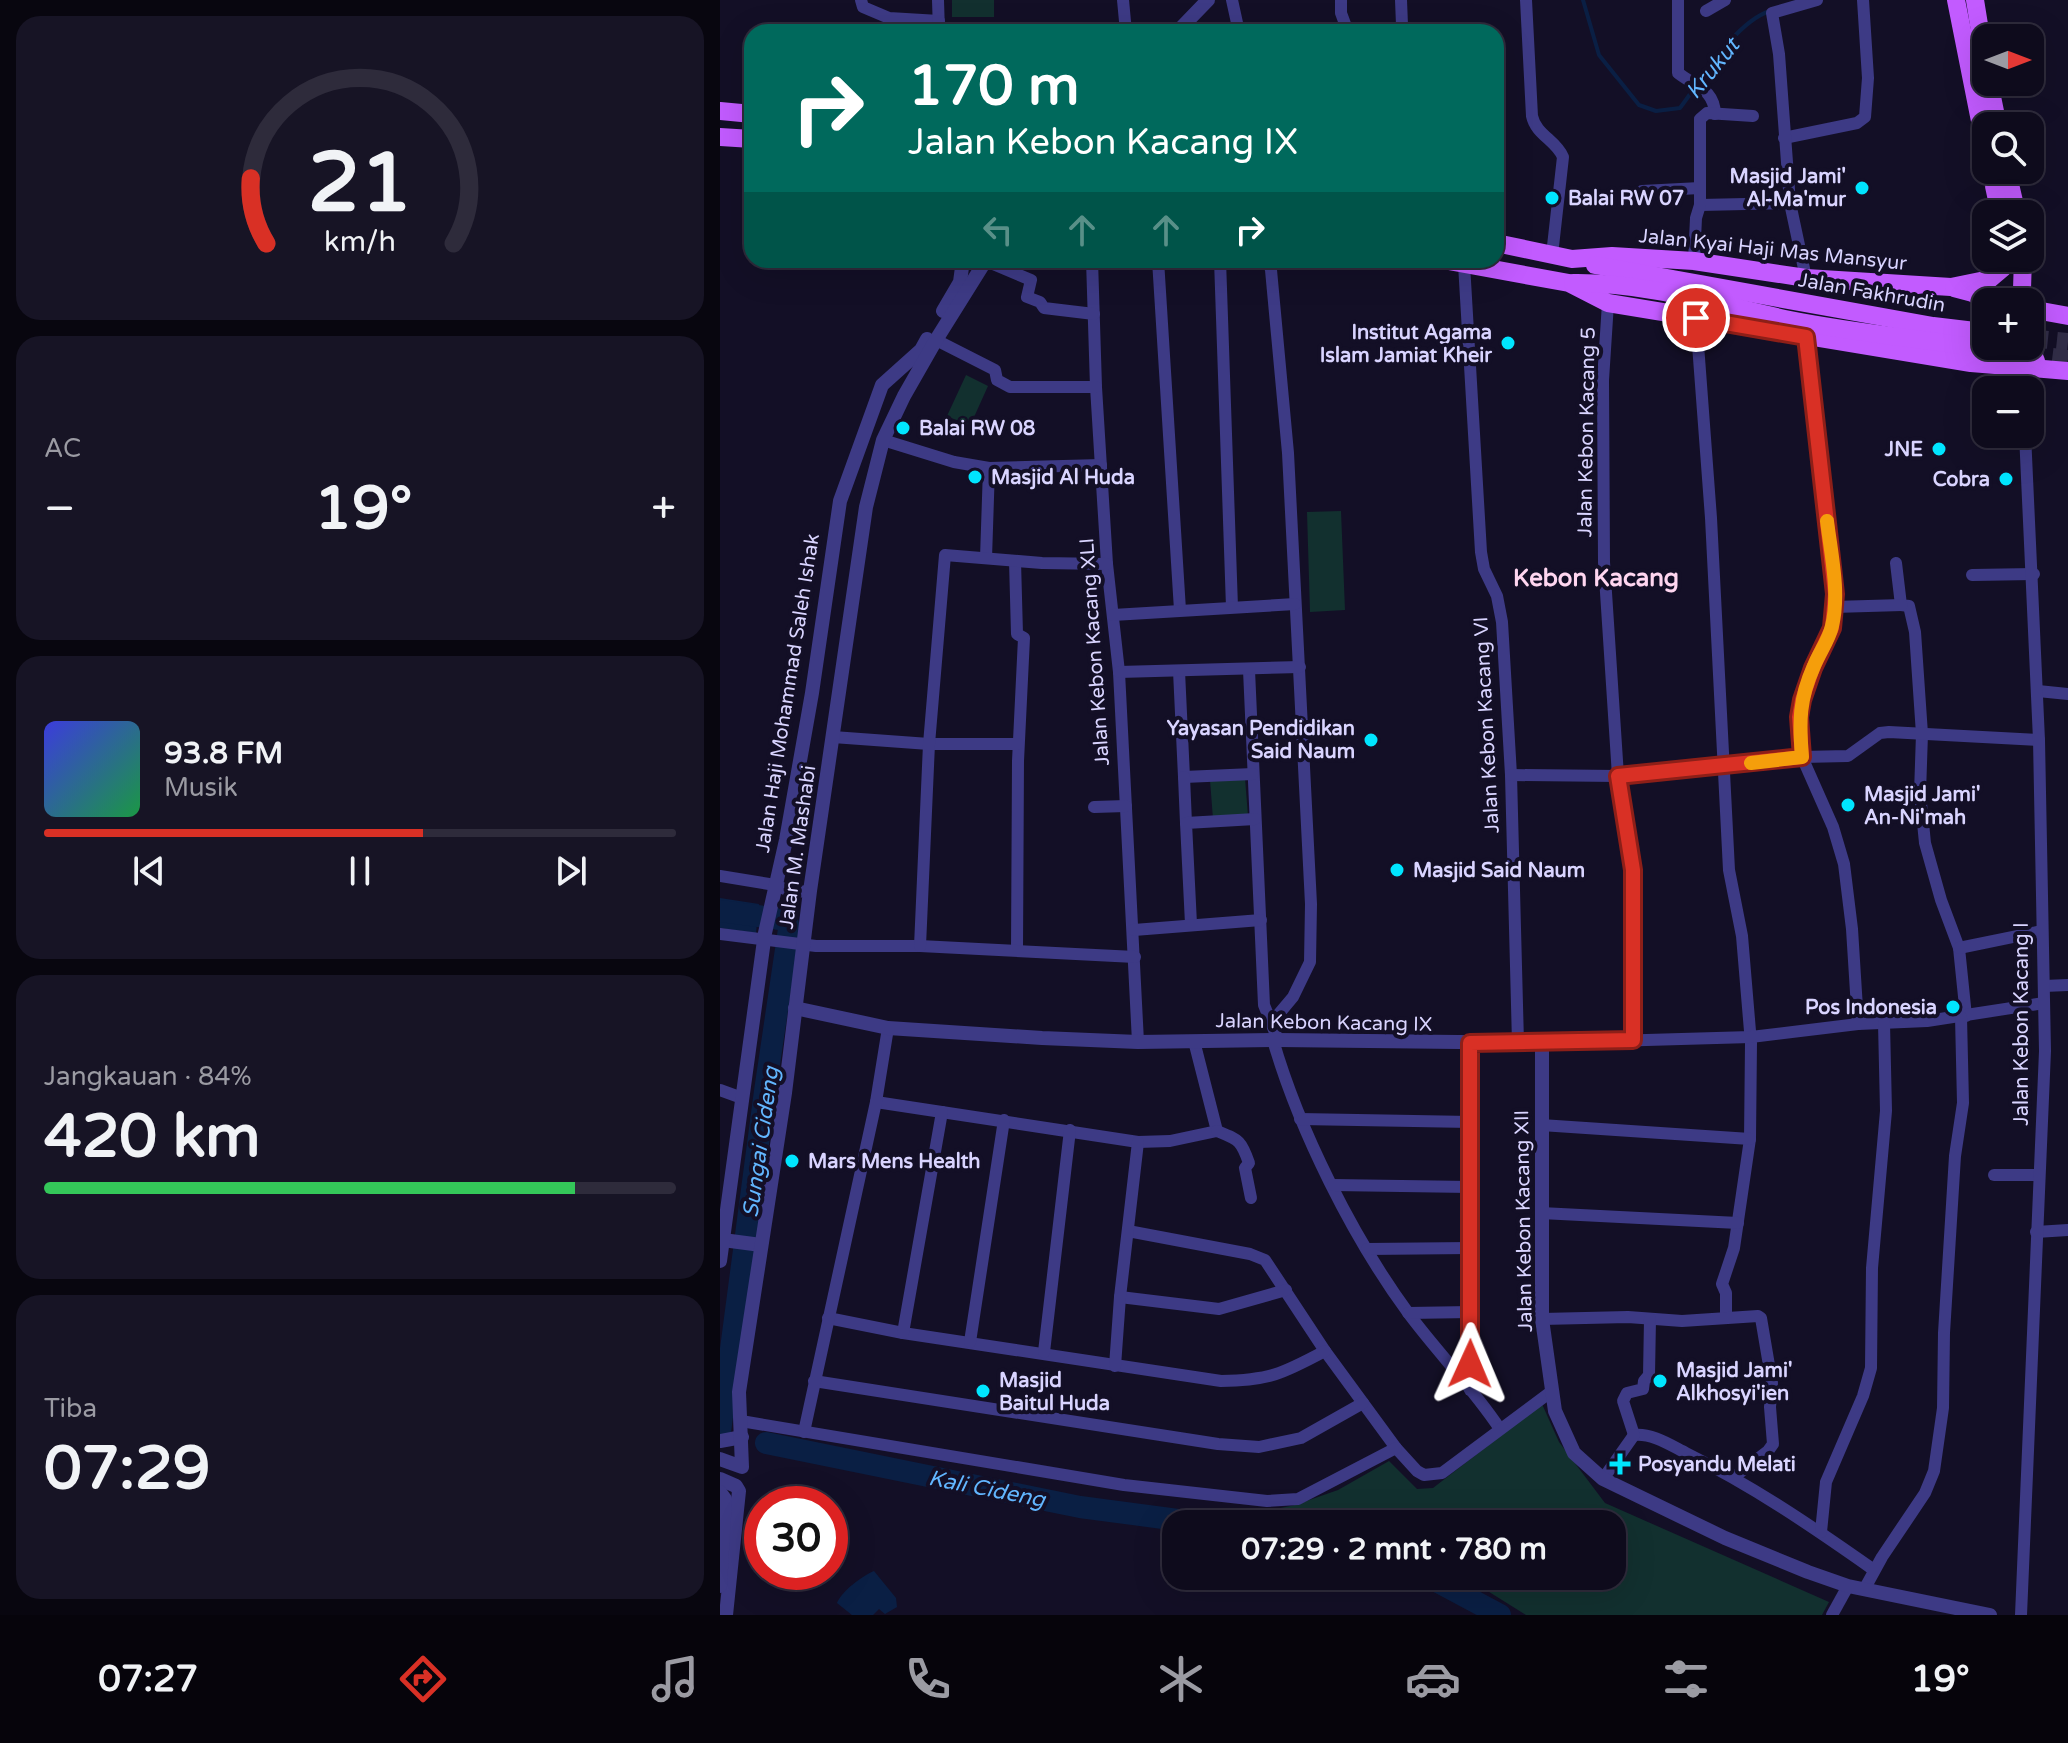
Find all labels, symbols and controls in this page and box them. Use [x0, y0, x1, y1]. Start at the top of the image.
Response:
north arrow [1972, 24, 2044, 96]
map controls [1972, 24, 2044, 448]
water label: Krukut [1681, 31, 1747, 104]
text: 170 m [908, 53, 1079, 120]
icon: right [776, 56, 880, 160]
button: search [1972, 112, 2044, 184]
text: Jalan Kebon Kacang IX [908, 121, 1298, 164]
text: 21 [308, 133, 412, 233]
place label: Masjid Jami' Al-Ma'mur [1730, 165, 1846, 212]
marker: Masjid Jami' Al-Ma'mur [1853, 179, 1871, 197]
place label: Balai RW 07 [1568, 187, 1684, 211]
marker: Balai RW 07 [1543, 189, 1561, 207]
button: layers [1972, 200, 2044, 272]
icon: left [976, 208, 1020, 252]
icon: ahead [1060, 208, 1104, 252]
icon: ahead [1144, 208, 1188, 252]
icon: right [1228, 208, 1272, 252]
street label: Jalan Kyai Haji Mas Mansyur [1638, 224, 1908, 276]
text: km/h [324, 225, 396, 259]
street label: Jalan Fakhrudin [1796, 268, 1947, 318]
pin [1662, 284, 1730, 352]
button: + [1972, 288, 2044, 360]
icon: arrive [1674, 296, 1718, 340]
place label: Institut Agama Islam Jamiat Kheir [1320, 321, 1492, 368]
street label: Jalan Kebon Kacang 5 [1573, 327, 1601, 537]
marker: Institut Agama Islam Jamiat Kheir [1499, 334, 1517, 352]
button: − [1972, 376, 2044, 448]
place label: Balai RW 08 [919, 417, 1035, 441]
marker: Balai RW 08 [894, 419, 912, 437]
text: AC [44, 433, 81, 464]
place label: JNE [1884, 438, 1923, 462]
marker: JNE [1930, 440, 1948, 458]
place label: Masjid Al Huda [991, 466, 1135, 490]
marker: Masjid Al Huda [966, 468, 984, 486]
place label: Cobra [1933, 468, 1990, 492]
marker: Cobra [1997, 470, 2015, 488]
text: 19° [314, 473, 412, 545]
text: − [44, 483, 75, 536]
text: + [651, 483, 676, 536]
street label: Jalan Haji Mohammad Saleh Ishak [751, 532, 825, 854]
street label: Jalan Kebon Kacang XLI [1075, 537, 1115, 767]
district label: Kebon Kacang [1513, 564, 1679, 593]
street label: Jalan Kebon Kacang VI [1469, 616, 1505, 834]
place label: Yayasan Pendidikan Said Naum [1167, 717, 1355, 764]
marker: Yayasan Pendidikan Said Naum [1362, 731, 1380, 749]
text: 93.8 FM [164, 735, 283, 772]
street label: Jalan M. Mashabi [775, 764, 821, 931]
text: Musik [164, 772, 238, 803]
place label: Masjid Jami' An-Ni'mah [1864, 783, 1980, 830]
marker: Masjid Jami' An-Ni'mah [1839, 796, 1857, 814]
icon: previous [127, 849, 171, 893]
icon: pause [338, 849, 382, 893]
icon: next [549, 849, 593, 893]
place label: Masjid Said Naum [1413, 859, 1585, 883]
marker: Masjid Said Naum [1388, 861, 1406, 879]
street label: Jalan Kebon Kacang I [2010, 922, 2034, 1126]
place label: Pos Indonesia [1805, 996, 1937, 1020]
marker: Pos Indonesia [1944, 998, 1962, 1016]
street label: Jalan Kebon Kacang IX [1215, 1009, 1433, 1037]
text: Jangkauan · 84% [44, 1061, 252, 1092]
water label: Sungai Cideng [738, 1064, 785, 1219]
text: 420 km [44, 1101, 260, 1173]
street label: Jalan Kebon Kacang XII [1510, 1110, 1538, 1332]
place label: Mars Mens Health [808, 1150, 981, 1174]
marker: Mars Mens Health [783, 1152, 801, 1170]
position arrow [1428, 1322, 1512, 1406]
place label: Masjid Jami' Alkhosyi'ien [1676, 1359, 1792, 1406]
place label: Masjid Baitul Huda [999, 1369, 1110, 1416]
marker: Masjid Jami' Alkhosyi'ien [1651, 1372, 1669, 1390]
marker: Masjid Baitul Huda [974, 1382, 992, 1400]
text: Tiba [44, 1393, 97, 1424]
text: 07:29 [44, 1433, 210, 1505]
marker: Posyandu Melati [1609, 1453, 1631, 1475]
place label: Posyandu Melati [1638, 1453, 1796, 1477]
water label: Kali Cideng [926, 1465, 1048, 1513]
speed limit sign: 30 [744, 1486, 848, 1590]
text: 07:29 · 2 mnt · 780 m [1241, 1531, 1547, 1568]
icon: directions [395, 1651, 451, 1707]
icon: music [647, 1651, 703, 1707]
icon: phone [900, 1651, 956, 1707]
icon: climate [1153, 1651, 1209, 1707]
icon: car [1405, 1651, 1461, 1707]
icon: filters [1658, 1651, 1714, 1707]
text: 07:27 [98, 1658, 198, 1701]
text: 19° [1911, 1658, 1970, 1701]

